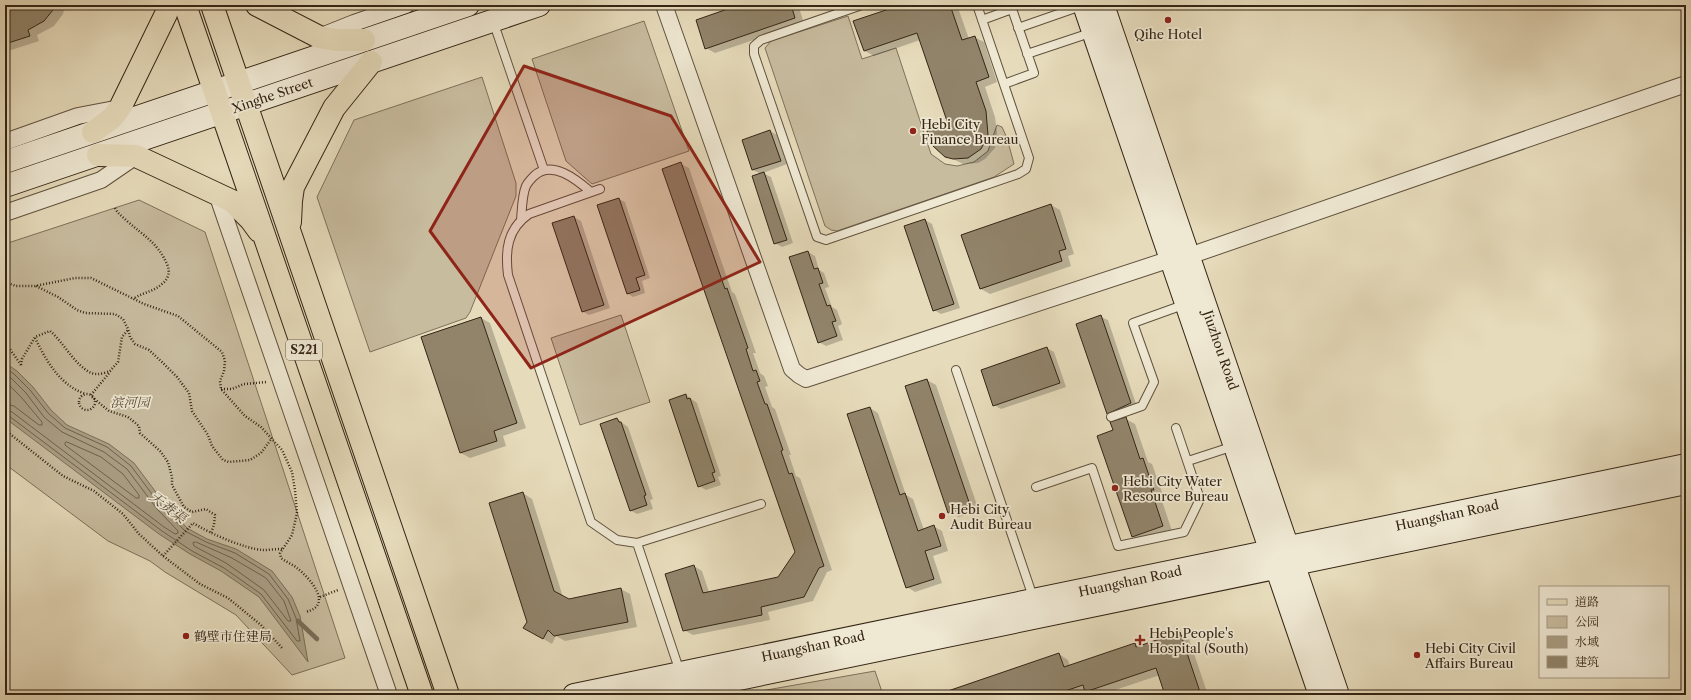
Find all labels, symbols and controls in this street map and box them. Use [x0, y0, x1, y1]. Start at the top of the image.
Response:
marker: Qihe Hotel [1163, 15, 1173, 25]
place label: Qihe Hotel [1134, 26, 1202, 42]
street label: Xinghe Street [228, 73, 315, 117]
place label: Hebi City Finance Bureau [921, 116, 1019, 147]
marker: Hebi City Finance Bureau [908, 126, 918, 136]
street label: Jiuzhou Road [1199, 306, 1242, 392]
road number: S221 [286, 340, 322, 360]
park label: 滨河园 [110, 394, 151, 410]
place label: Hebi City Water Resource Bureau [1123, 473, 1229, 504]
marker: Hebi City Water Resource Bureau [1110, 483, 1120, 493]
water label: 天赉渠 [146, 487, 192, 528]
street label: Huangshan Road [1394, 496, 1500, 534]
place label: Hebi City Audit Bureau [949, 501, 1032, 532]
marker: Hebi City Audit Bureau [937, 511, 947, 521]
street label: Huangshan Road [1077, 562, 1183, 600]
legend [1539, 586, 1669, 678]
text: 道路 [1575, 594, 1599, 609]
text: 公园 [1575, 614, 1599, 629]
place label: Hebi People's Hospital (South) [1149, 625, 1248, 656]
street label: Huangshan Road [760, 627, 866, 665]
place label: 鹤壁市住建局 [194, 628, 272, 644]
marker: 鹤壁市住建局 [181, 631, 191, 641]
marker: Hebi People's Hospital (South) [1134, 634, 1146, 646]
text: 水域 [1575, 634, 1599, 649]
place label: Hebi City Civil Affairs Bureau [1424, 640, 1516, 671]
marker: Hebi City Civil Affairs Bureau [1412, 650, 1422, 660]
text: 建筑 [1575, 654, 1599, 669]

